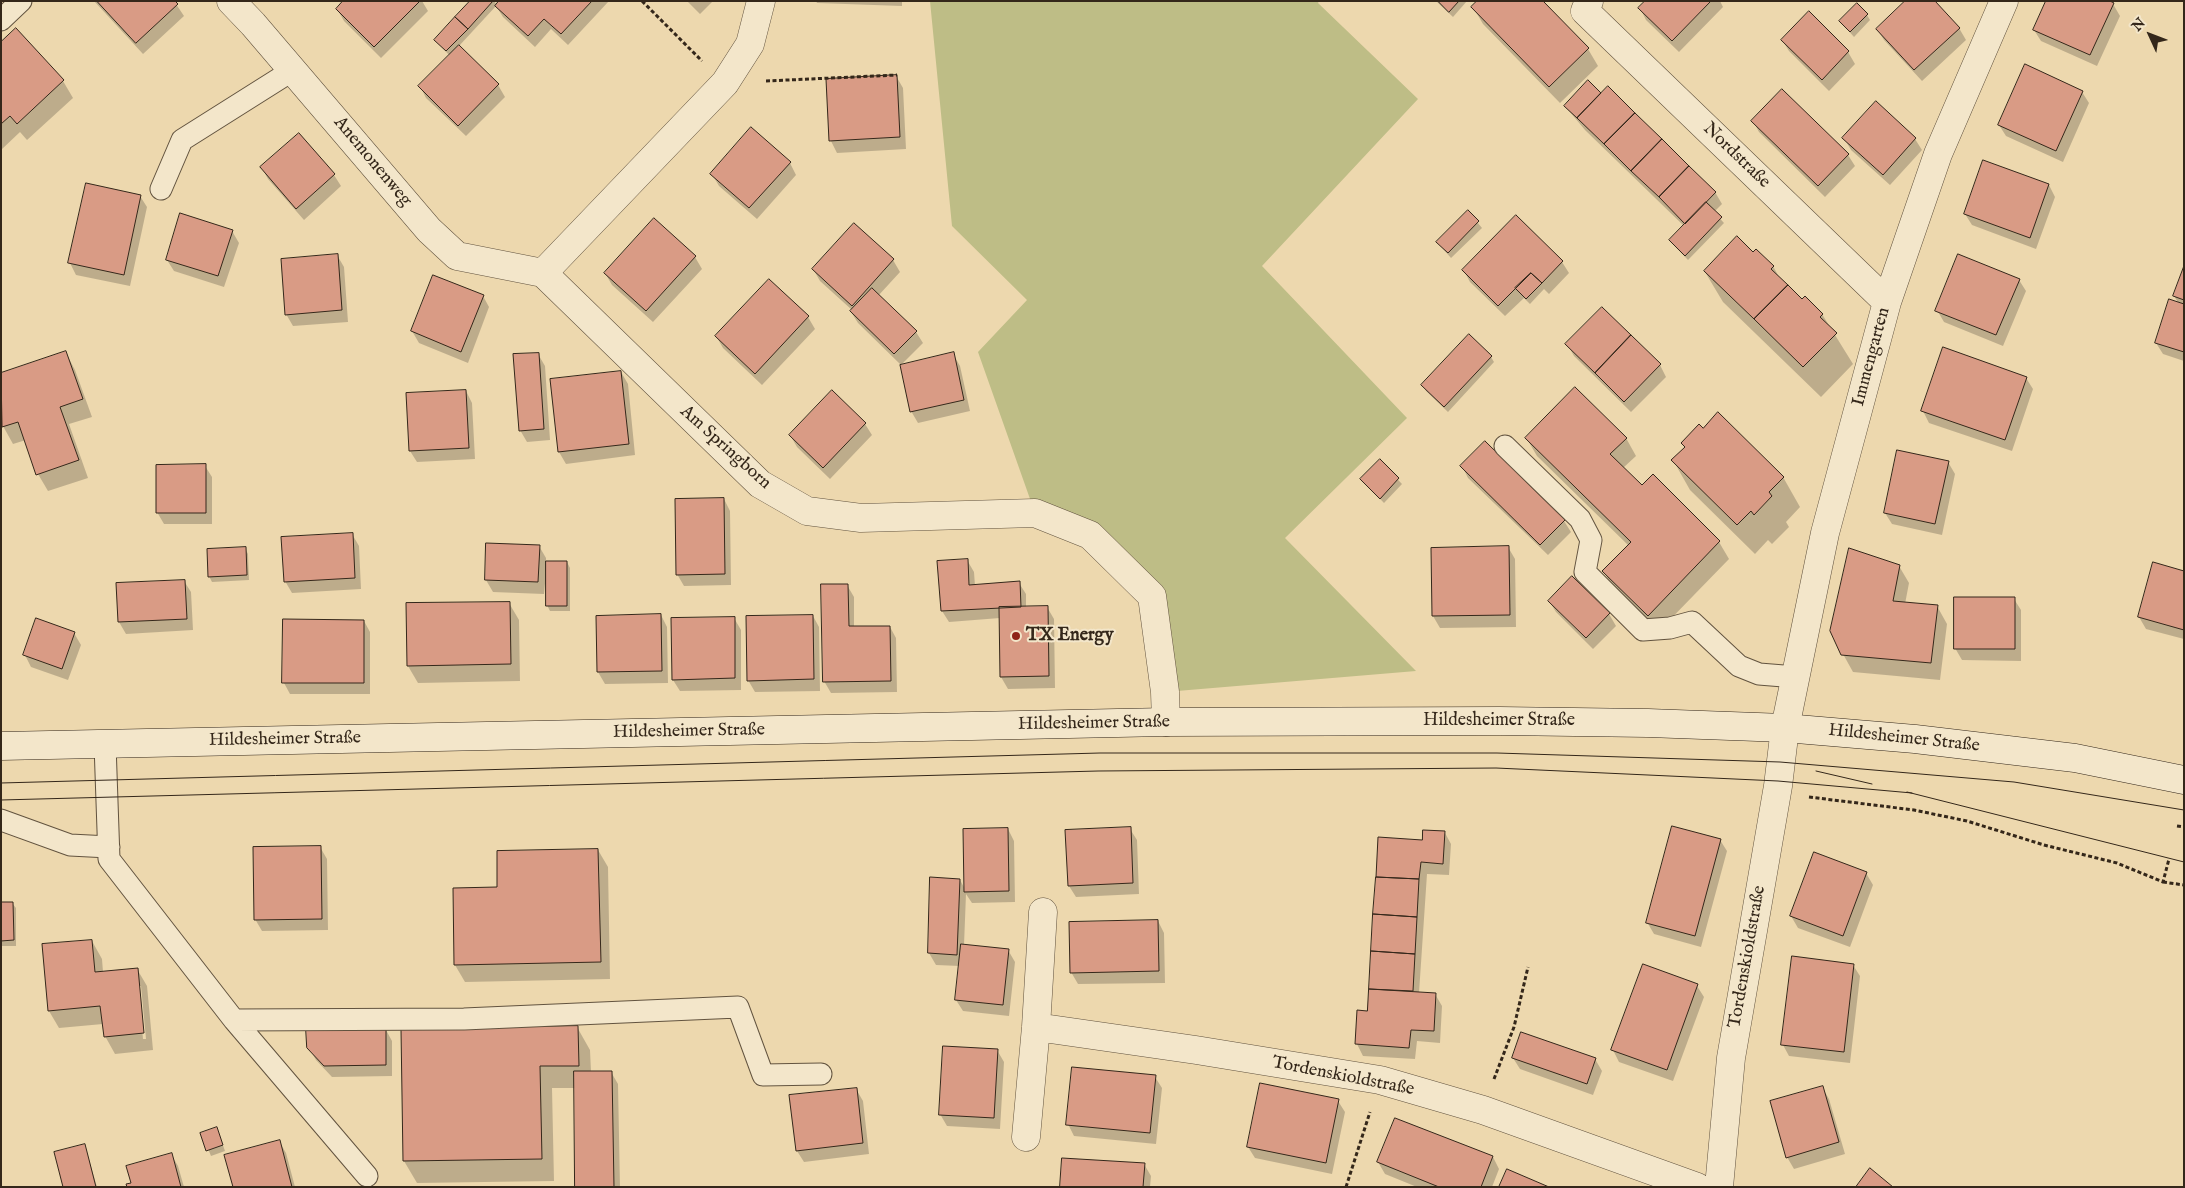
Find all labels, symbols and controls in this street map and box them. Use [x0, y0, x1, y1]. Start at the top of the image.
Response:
north arrow [2125, 10, 2175, 60]
text: N [2128, 14, 2150, 35]
street label: Anemonenweg [328, 113, 416, 211]
street label: Nordstraße [1698, 119, 1774, 193]
street label: Immengarten [1848, 305, 1896, 409]
street label: Am Springborn [675, 401, 775, 495]
place label: TX Energy [1026, 625, 1114, 647]
marker: TX Energy [1010, 630, 1022, 642]
street label: Hildesheimer Straße [1423, 710, 1575, 732]
street label: Hildesheimer Straße [1018, 712, 1170, 736]
street label: Hildesheimer Straße [613, 720, 765, 744]
street label: Hildesheimer Straße [1827, 720, 1981, 758]
street label: Hildesheimer Straße [209, 728, 361, 752]
street label: Tordenskioldstraße [1725, 884, 1771, 1030]
street label: Tordenskioldstraße [1270, 1053, 1416, 1101]

